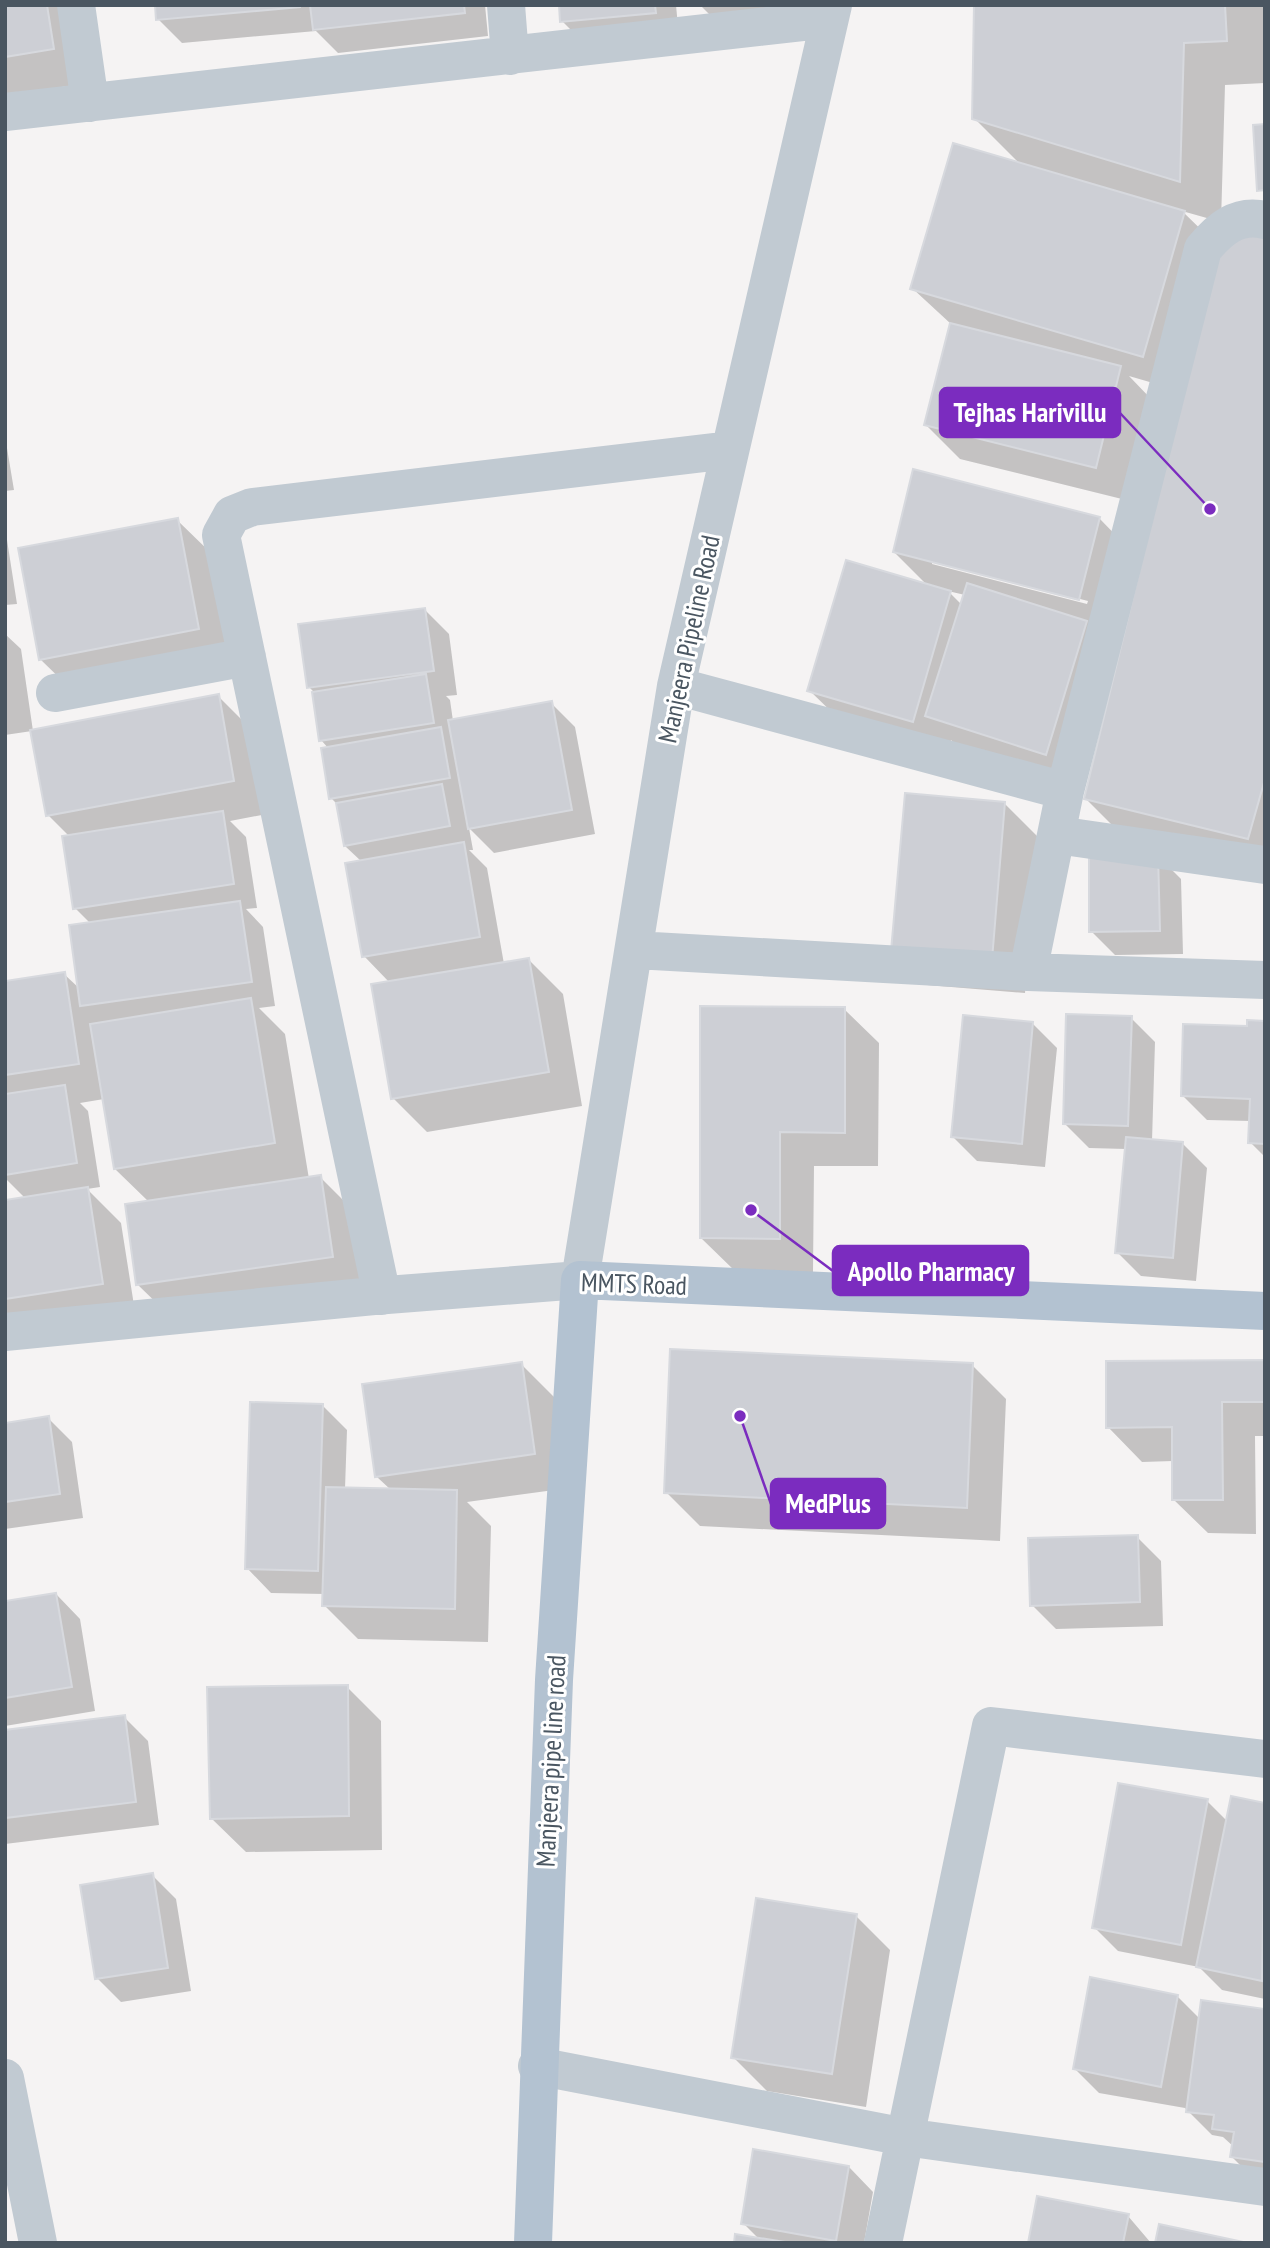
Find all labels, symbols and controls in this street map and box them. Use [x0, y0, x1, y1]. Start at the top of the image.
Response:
callout: Tejhas Harivillu [940, 388, 1120, 437]
text: Tejhas Harivillu [954, 393, 1106, 430]
street label: Manjeera Pipeline Road [650, 532, 727, 746]
callout: Apollo Pharmacy [833, 1246, 1028, 1295]
text: Apollo Pharmacy [846, 1252, 1015, 1289]
street label: MMTS Road [581, 1265, 687, 1302]
callout: MedPlus [771, 1479, 885, 1528]
text: MedPlus [785, 1484, 871, 1521]
street label: Manjeera pipe line road [528, 1654, 573, 1868]

